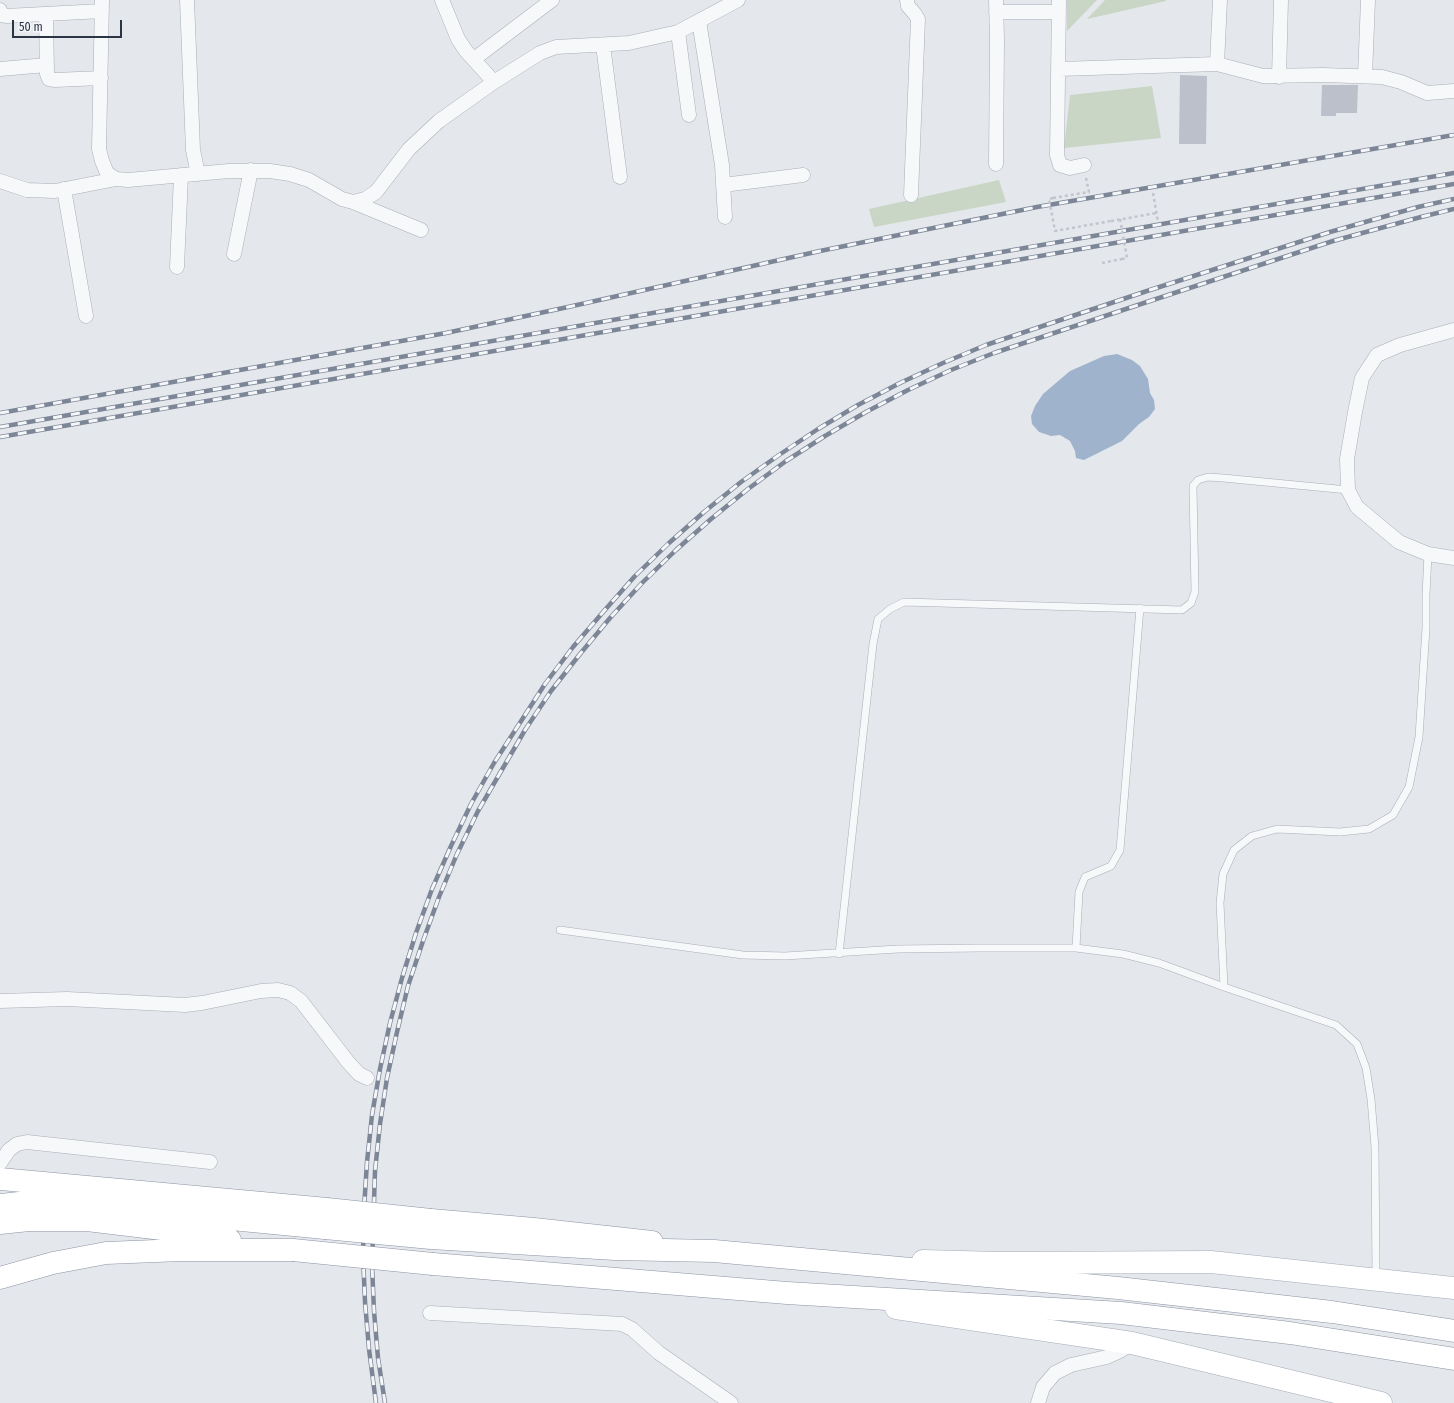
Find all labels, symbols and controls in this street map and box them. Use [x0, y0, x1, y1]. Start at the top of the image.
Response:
scale bar [14, 12, 124, 38]
text: 50 m [19, 20, 43, 34]

